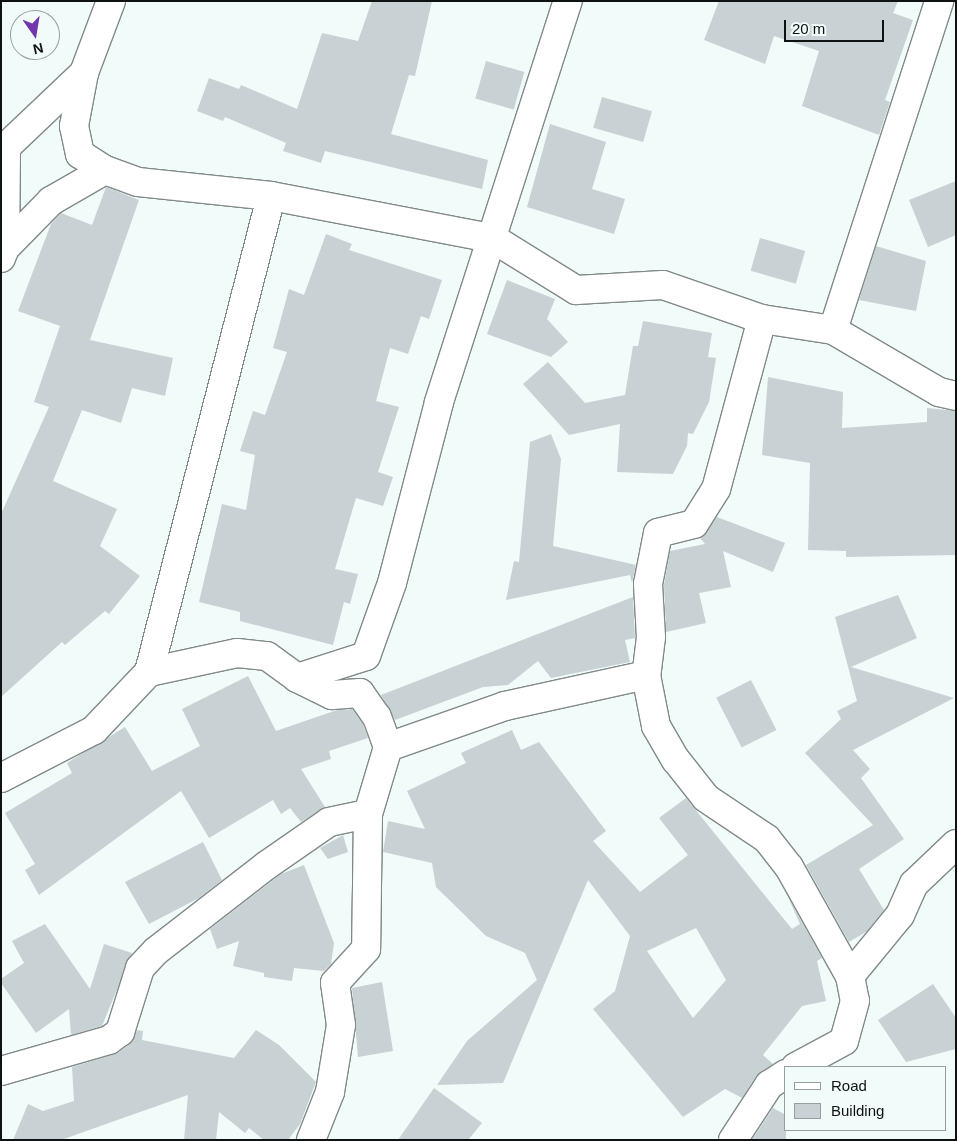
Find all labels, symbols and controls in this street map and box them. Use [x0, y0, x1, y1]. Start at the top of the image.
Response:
north arrow [10, 10, 60, 60]
scale bar [787, 10, 887, 42]
text: 20 m [792, 20, 825, 37]
text: N [31, 40, 45, 58]
legend [784, 1066, 947, 1131]
text: Road [831, 1077, 867, 1094]
text: Building [831, 1102, 884, 1119]

